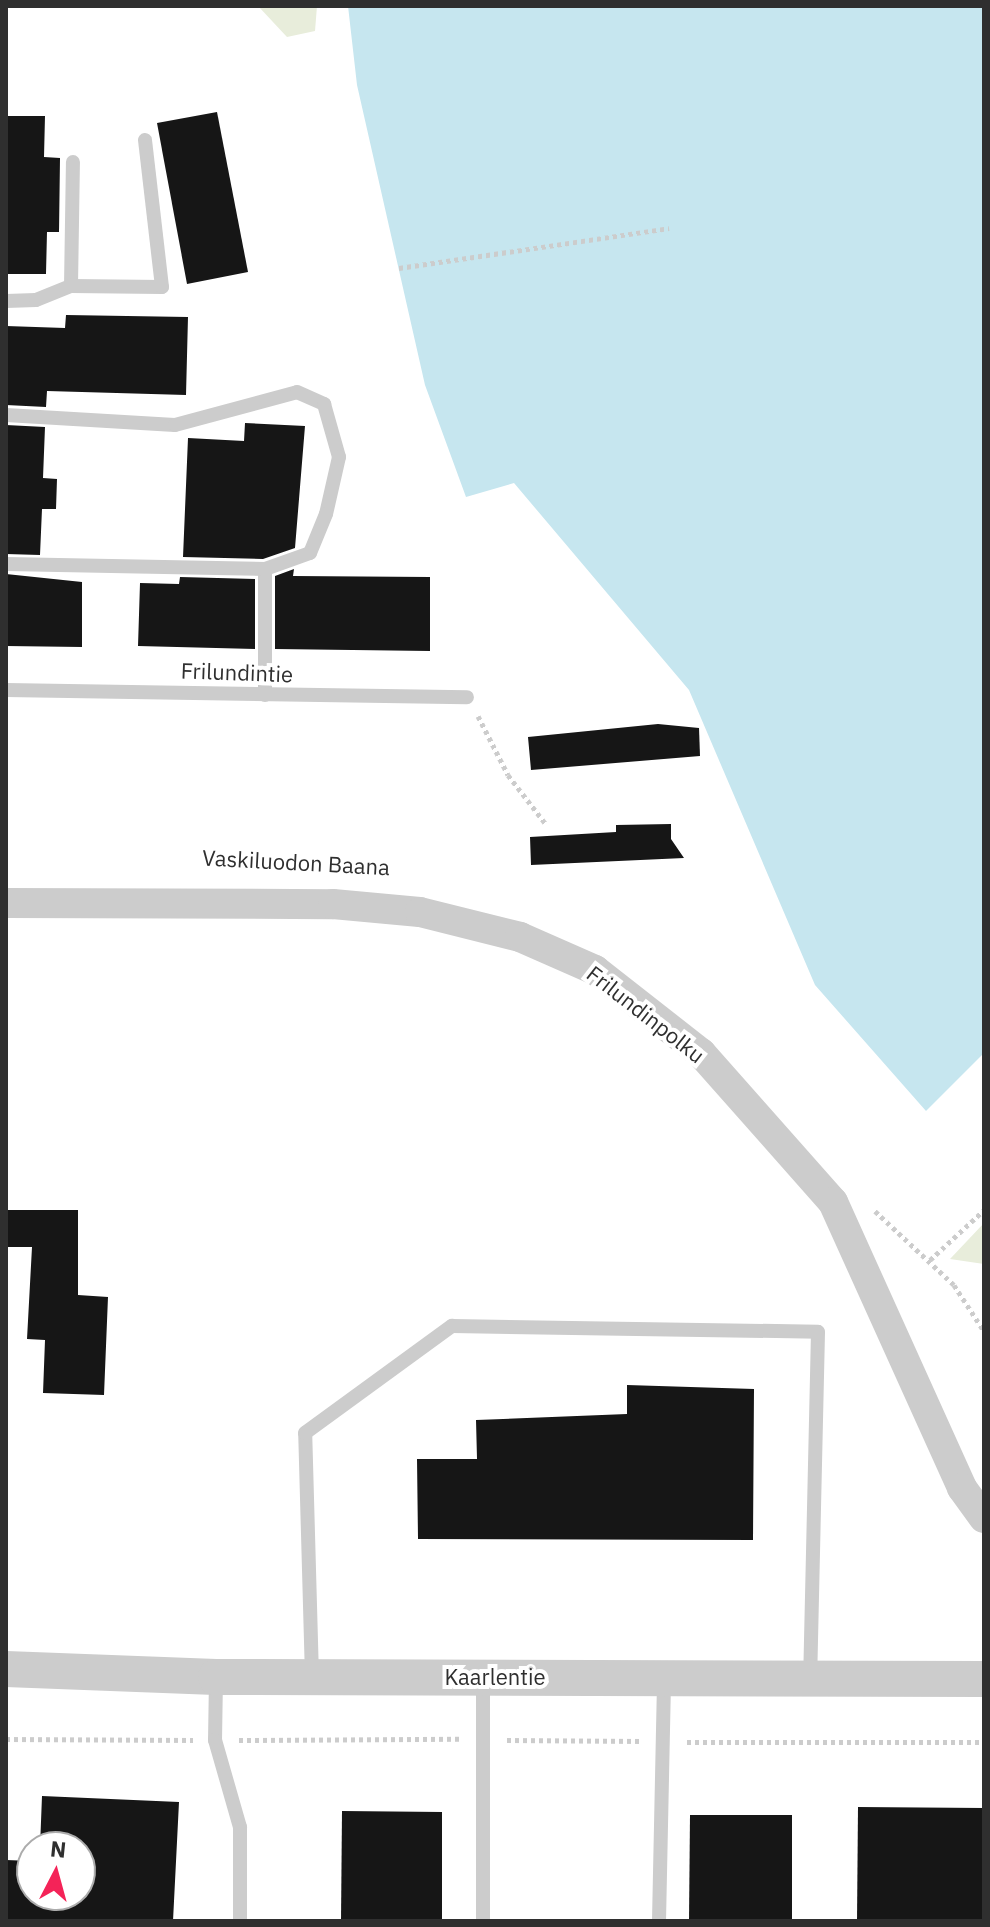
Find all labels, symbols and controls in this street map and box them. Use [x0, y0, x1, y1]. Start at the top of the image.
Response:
street label: Frilundintie [180, 657, 294, 687]
street label: Vaskiluodon Baana [201, 844, 391, 880]
street label: Frilundinpolku [582, 960, 710, 1068]
street label: Kaarlentie [444, 1664, 546, 1690]
north arrow [16, 1831, 96, 1911]
text: N [49, 1833, 68, 1864]

